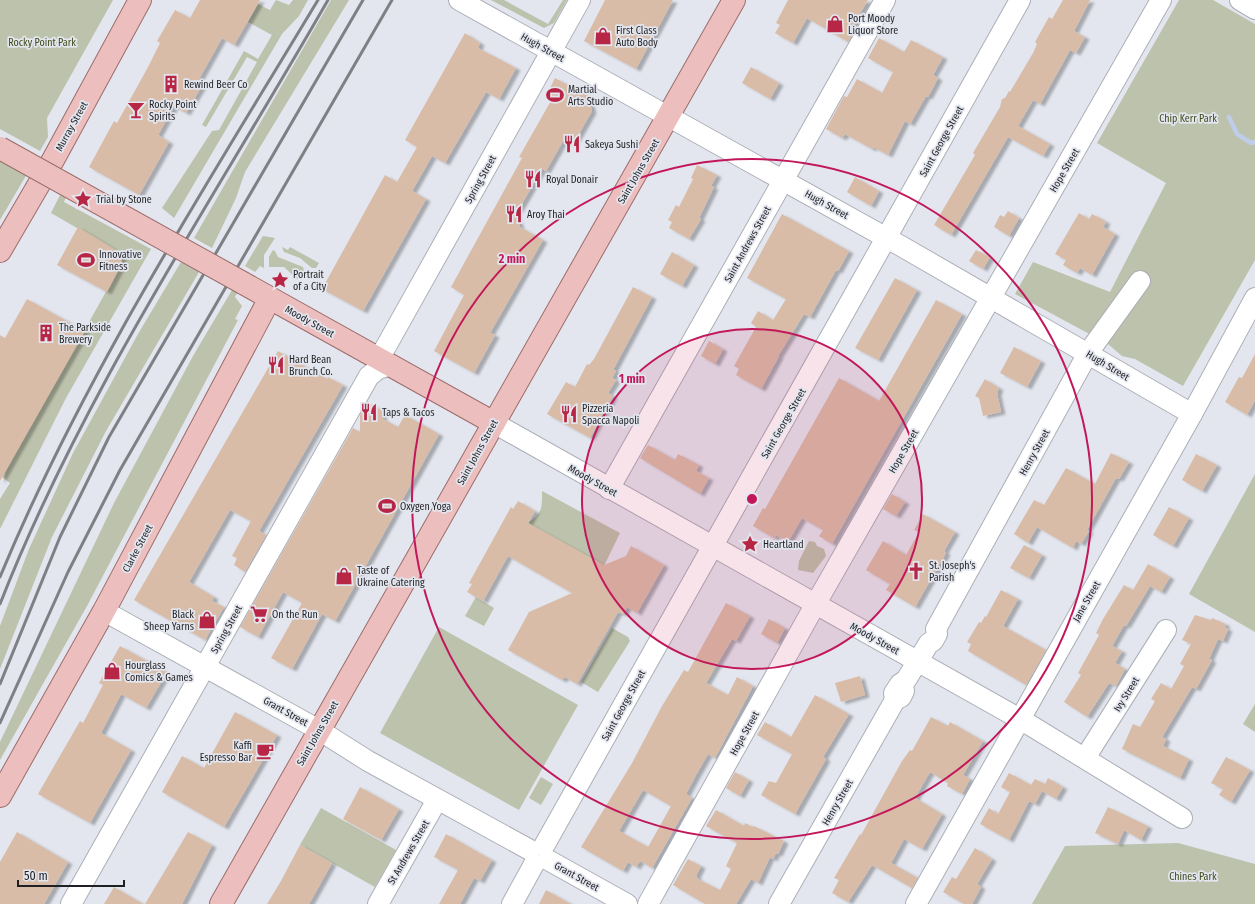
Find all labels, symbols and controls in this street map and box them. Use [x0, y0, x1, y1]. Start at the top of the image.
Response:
place label: Port Moody Liquor Store [848, 13, 898, 37]
shop icon: Port Moody Liquor Store [825, 14, 845, 34]
place label: First Class Auto Body [616, 25, 658, 49]
shop icon: First Class Auto Body [593, 26, 613, 46]
street label: Hugh Street [519, 31, 567, 65]
park label: Rocky Point Park [8, 37, 76, 49]
building icon: Rewind Beer Co [161, 74, 181, 94]
place label: Rewind Beer Co [184, 79, 248, 91]
place label: Martial Arts Studio [568, 84, 613, 108]
sports icon: Martial Arts Studio [545, 85, 565, 105]
street label: Murray Street [53, 99, 91, 154]
place label: Rocky Point Spirits [149, 99, 197, 123]
bar icon: Rocky Point Spirits [126, 100, 146, 120]
street label: Saint George Street [917, 103, 967, 179]
park label: Chip Kerr Park [1159, 113, 1217, 125]
restaurant icon: Sakeya Sushi [562, 134, 582, 154]
street label: Saint Johns Street [615, 136, 663, 206]
place label: Sakeya Sushi [585, 139, 638, 151]
street label: Hope Street [1048, 146, 1083, 195]
street label: Spring Street [463, 153, 499, 206]
restaurant icon: Royal Donair [523, 169, 543, 189]
place label: Royal Donair [546, 174, 598, 186]
street label: Hugh Street [803, 188, 851, 222]
place icon: Trial by Stone [73, 189, 93, 209]
place label: Trial by Stone [96, 194, 152, 206]
restaurant icon: Aroy Thai [504, 204, 524, 224]
street label: Saint Andrews Street [722, 204, 774, 285]
place label: Aroy Thai [527, 209, 565, 221]
place label: Innovative Fitness [99, 249, 142, 273]
sports icon: Innovative Fitness [76, 250, 96, 270]
text: 2 min [498, 252, 525, 266]
place label: Portrait of a City [293, 269, 327, 293]
place icon: Portrait of a City [270, 270, 290, 290]
street label: Moody Street [283, 303, 337, 341]
place label: The Parkside Brewery [59, 322, 111, 346]
building icon: The Parkside Brewery [36, 323, 56, 343]
street label: Hugh Street [1084, 348, 1132, 384]
place label: Hard Bean Brunch Co. [289, 354, 333, 378]
restaurant icon: Hard Bean Brunch Co. [266, 355, 286, 375]
text: 1 min [619, 372, 645, 386]
street label: Saint George Street [759, 386, 809, 461]
restaurant icon: Taps & Tacos [359, 402, 379, 422]
place label: Pizzeria Spacca Napoli [582, 403, 639, 427]
restaurant icon: Pizzeria Spacca Napoli [559, 404, 579, 424]
place label: Taps & Tacos [382, 407, 435, 419]
street label: Saint Johns Street [455, 417, 501, 487]
street label: Hope Street [887, 427, 922, 476]
street label: Henry Street [1017, 427, 1053, 478]
street label: Moody Street [566, 462, 620, 500]
centre of rings [745, 492, 759, 506]
sports icon: Oxygen Yoga [377, 496, 397, 516]
place label: Oxygen Yoga [400, 501, 451, 513]
street label: Clarke Street [120, 522, 156, 574]
place icon: Heartland [740, 534, 760, 554]
place label: Heartland [763, 539, 804, 551]
place label: St. Joseph's Parish [929, 560, 976, 584]
church icon: St. Joseph's Parish [906, 561, 926, 581]
place label: Taste of Ukraine Catering [357, 565, 425, 589]
shop icon: Taste of Ukraine Catering [334, 566, 354, 586]
street label: Jane Street [1070, 578, 1104, 624]
street label: Spring Street [209, 603, 245, 656]
supermarket icon: On the Run [249, 604, 269, 624]
place label: Black Sheep Yarns [144, 609, 194, 633]
place label: On the Run [272, 609, 318, 621]
shop icon: Black Sheep Yarns [197, 610, 217, 630]
street label: Moody Street [848, 620, 902, 658]
place label: Hourglass Comics & Games [125, 660, 193, 684]
shop icon: Hourglass Comics & Games [102, 661, 122, 681]
street label: Saint George Street [599, 667, 649, 743]
street label: Ivy Street [1112, 674, 1143, 714]
street label: Grant Street [261, 695, 311, 729]
street label: Saint Johns Street [294, 698, 342, 768]
street label: Hope Street [728, 709, 762, 758]
place label: Kaffi Espresso Bar [200, 740, 253, 764]
cafe icon: Kaffi Espresso Bar [255, 741, 275, 761]
street label: Henry Street [820, 777, 856, 828]
street label: St Andrews Street [386, 818, 433, 887]
street label: Grant Street [552, 860, 602, 894]
scale bar [18, 862, 124, 888]
text: 50 m [24, 869, 48, 883]
park label: Chines Park [1169, 871, 1217, 883]

